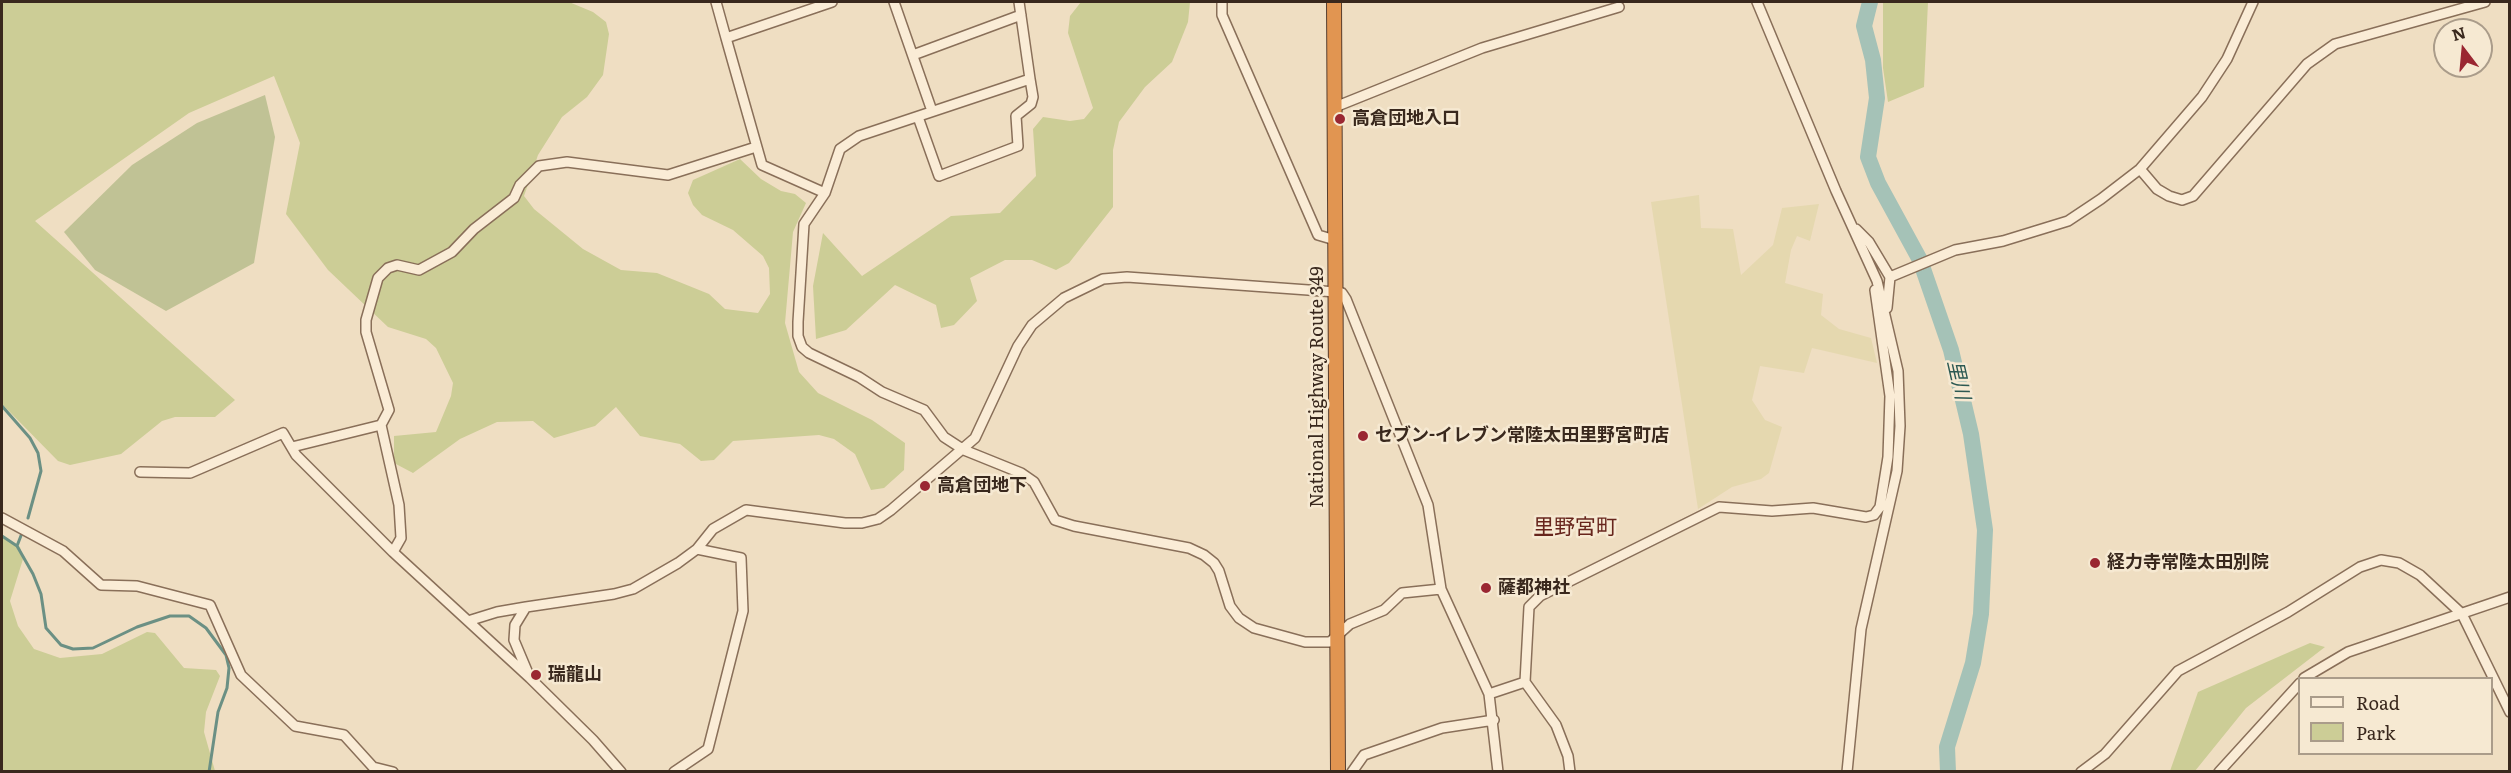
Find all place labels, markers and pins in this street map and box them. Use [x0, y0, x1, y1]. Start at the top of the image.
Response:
place label: 高倉団地入口 [1352, 108, 1460, 130]
marker: 高倉団地入口 [1333, 112, 1347, 126]
place label: セブン-イレブン常陸太田里野宮町店 [1375, 425, 1669, 447]
marker: セブン-イレブン常陸太田里野宮町店 [1356, 429, 1370, 443]
place label: 高倉団地下 [937, 475, 1027, 497]
marker: 高倉団地下 [918, 479, 932, 493]
place label: 経力寺常陸太田別院 [2107, 552, 2269, 574]
marker: 経力寺常陸太田別院 [2088, 556, 2102, 570]
place label: 薩都神社 [1498, 577, 1570, 599]
marker: 薩都神社 [1479, 581, 1493, 595]
place label: 瑞龍山 [548, 664, 602, 686]
marker: 瑞龍山 [529, 668, 543, 682]

